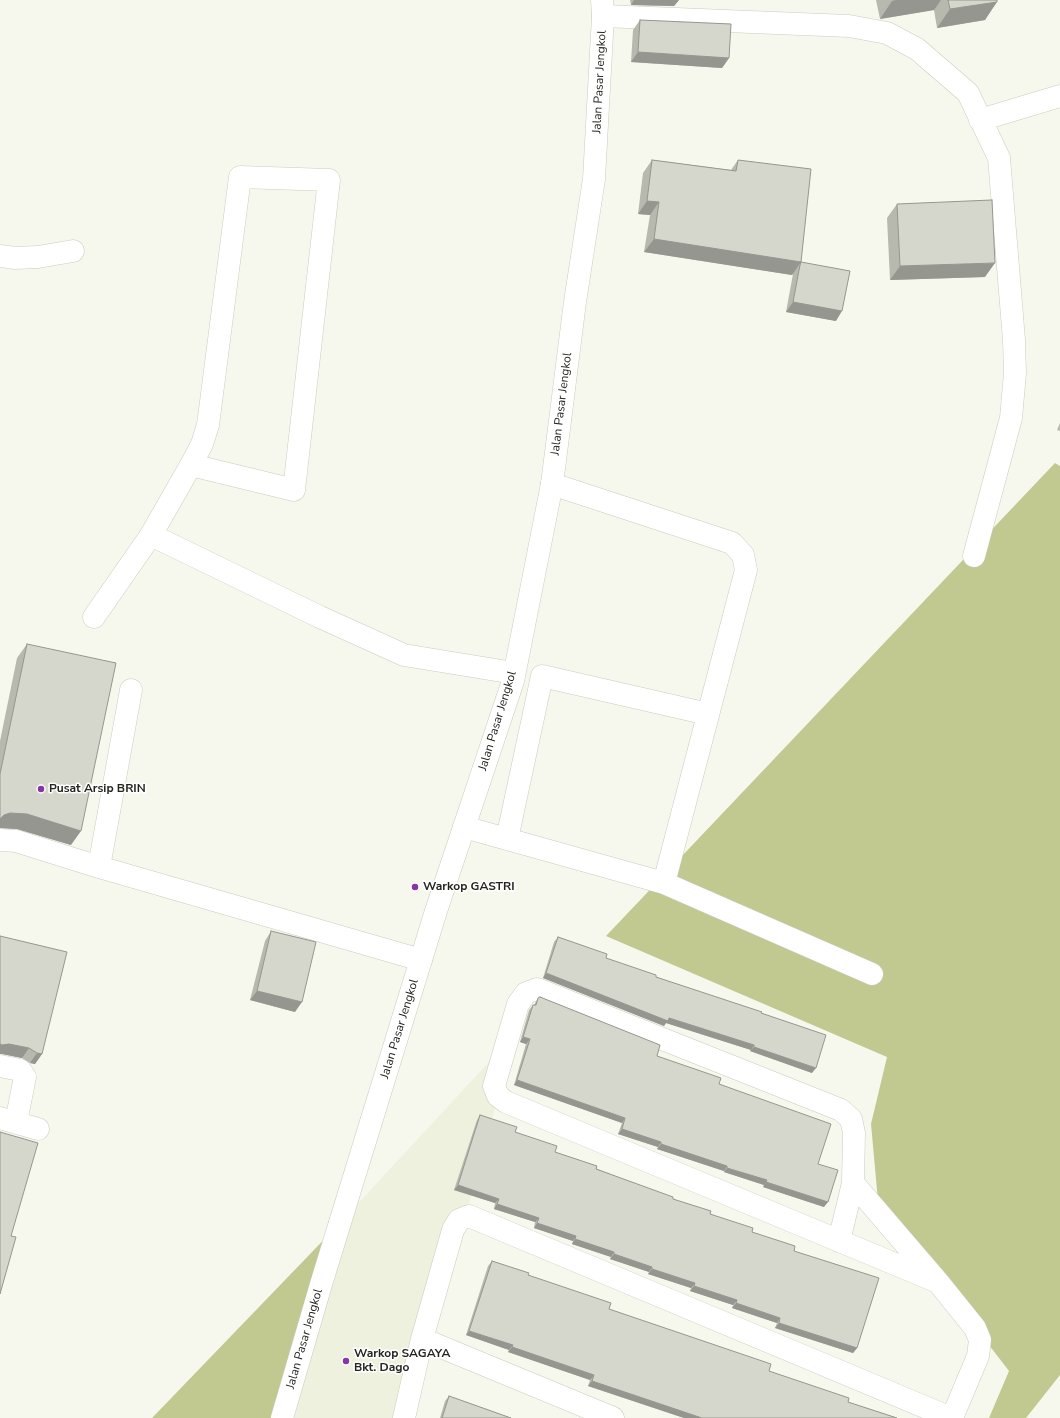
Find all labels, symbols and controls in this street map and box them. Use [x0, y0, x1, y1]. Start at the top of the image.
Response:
street label: Jalan Pasar Jengkol [590, 30, 610, 134]
street label: Jalan Pasar Jengkol [549, 352, 575, 456]
street label: Jalan Pasar Jengkol [476, 669, 520, 773]
place label: Pusat Arsip BRIN [49, 782, 146, 796]
marker: Pusat Arsip BRIN [36, 784, 46, 794]
place label: Warkop GASTRI [423, 880, 515, 894]
marker: Warkop GASTRI [410, 882, 420, 892]
street label: Jalan Pasar Jengkol [378, 977, 422, 1081]
street label: Jalan Pasar Jengkol [284, 1287, 326, 1391]
place label: Warkop SAGAYA Bkt. Dago [354, 1347, 450, 1375]
marker: Warkop SAGAYA Bkt. Dago [341, 1356, 351, 1366]

